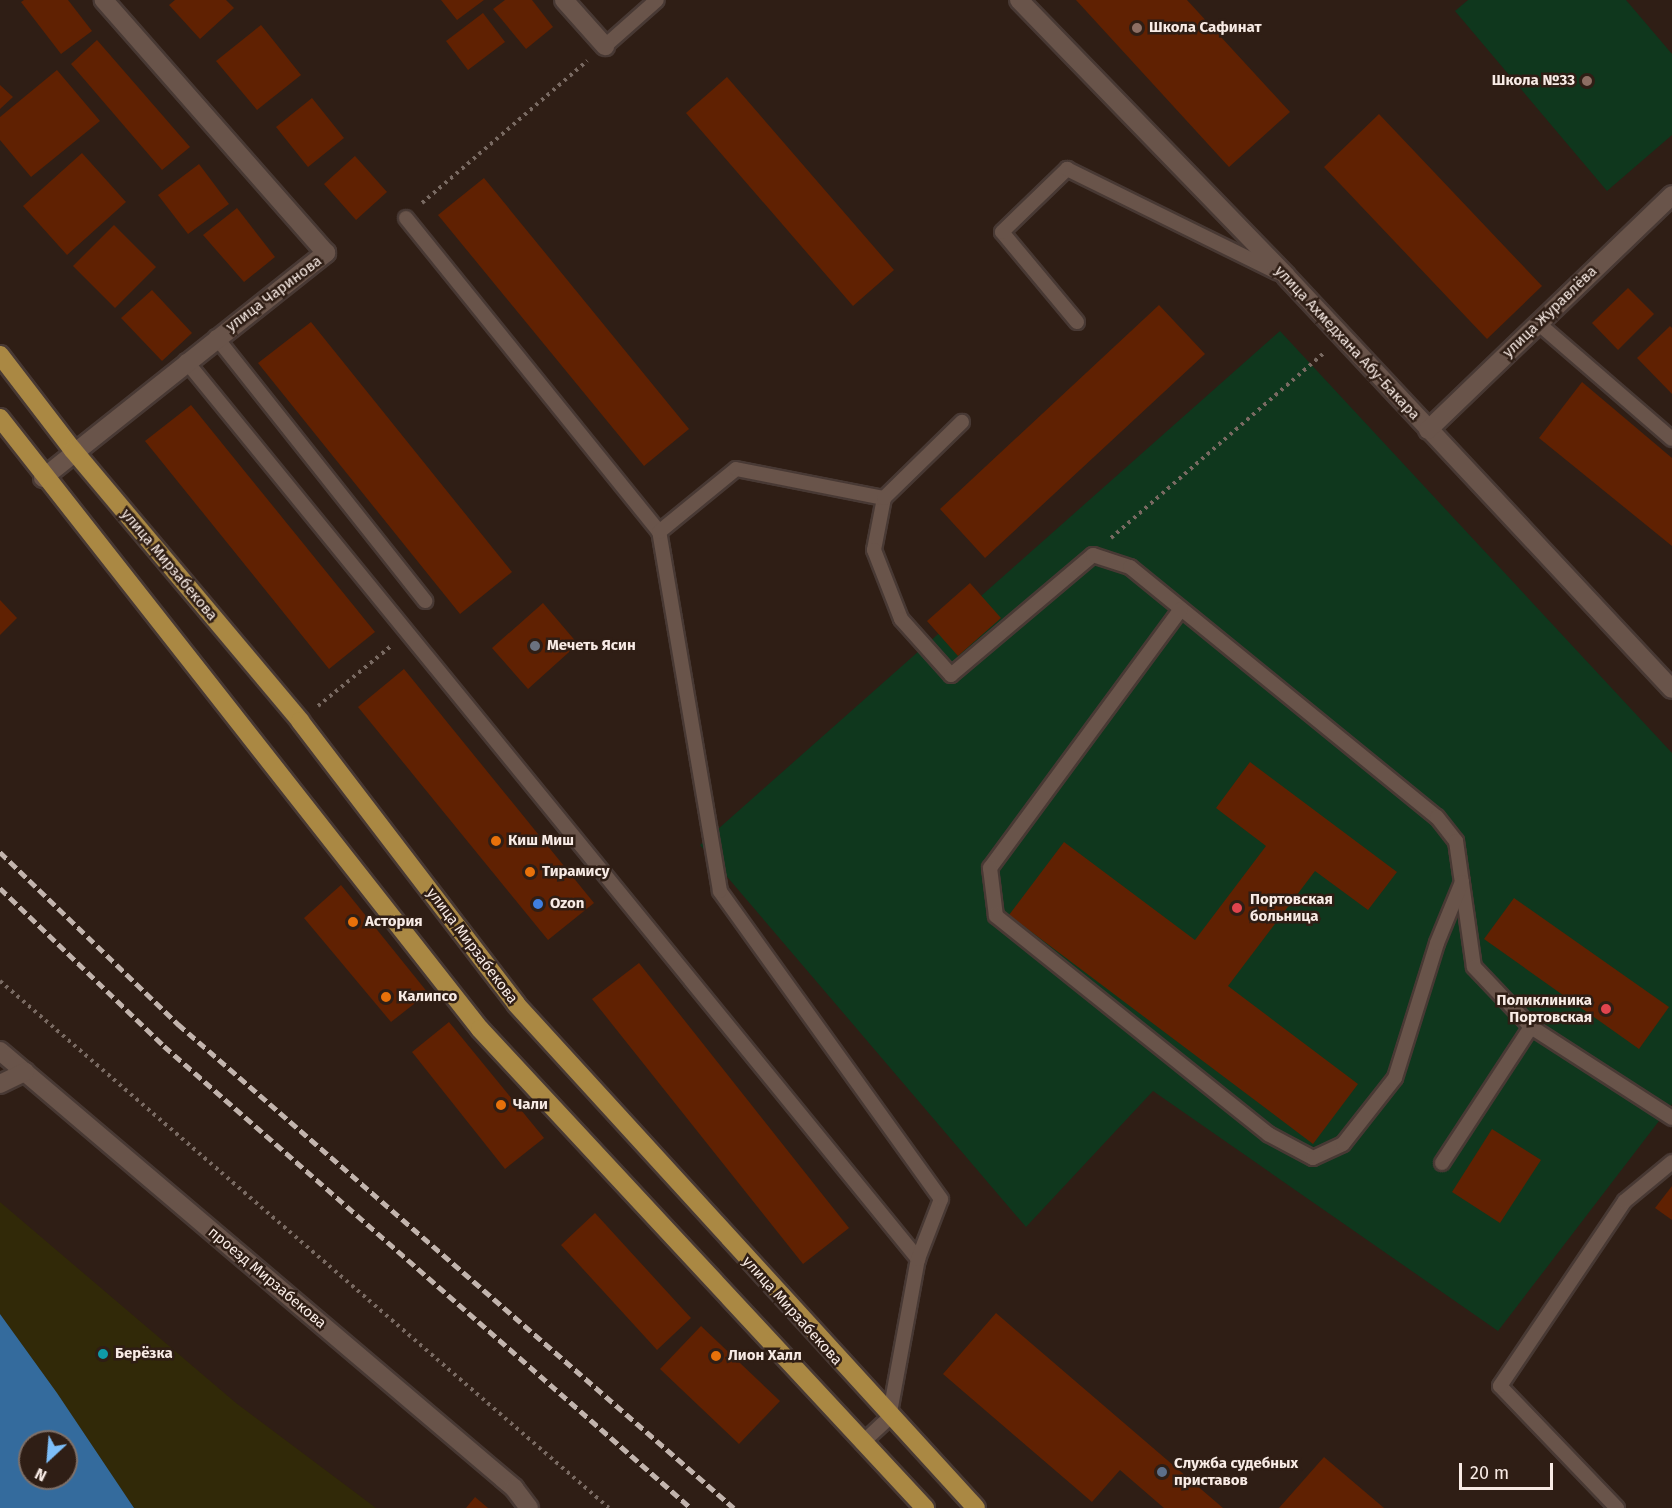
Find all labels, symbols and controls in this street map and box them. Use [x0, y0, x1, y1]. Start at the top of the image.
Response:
place label: Школа Сафинат [1149, 19, 1262, 37]
marker: Школа Сафинат [1130, 21, 1144, 35]
place label: Школа №33 [1492, 72, 1575, 90]
marker: Школа №33 [1580, 74, 1594, 88]
street label: улица Чаринова [223, 252, 325, 336]
street label: улица Ахмедхана Абу-Бакара [1271, 262, 1423, 424]
street label: улица Журавлёва [1499, 263, 1601, 361]
street label: улица Мирзабекова [117, 506, 221, 624]
place label: Мечеть Ясин [547, 637, 636, 655]
marker: Мечеть Ясин [528, 639, 542, 653]
place label: Киш Миш [508, 832, 574, 850]
marker: Киш Миш [489, 834, 503, 848]
place label: Тирамису [542, 863, 609, 881]
marker: Тирамису [523, 865, 537, 879]
street label: улица Мирзабекова [423, 885, 521, 1007]
place label: Портовская больница [1250, 890, 1333, 925]
place label: Ozon [550, 895, 584, 913]
marker: Ozon [531, 897, 545, 911]
marker: Портовская больница [1228, 899, 1246, 917]
place label: Астория [365, 913, 423, 931]
marker: Астория [346, 915, 360, 929]
place label: Калипсо [398, 988, 457, 1006]
marker: Калипсо [379, 990, 393, 1004]
place label: Поликлиника Портовская [1497, 991, 1592, 1026]
marker: Поликлиника Портовская [1597, 1000, 1615, 1018]
place label: Чали [513, 1096, 548, 1114]
marker: Чали [494, 1098, 508, 1112]
street label: проезд Мирзабекова [204, 1223, 330, 1333]
street label: улица Мирзабекова [738, 1253, 846, 1369]
place label: Берёзка [115, 1345, 173, 1363]
marker: Берёзка [96, 1347, 110, 1361]
place label: Лион Халл [728, 1347, 802, 1365]
marker: Лион Халл [709, 1349, 723, 1363]
north arrow [18, 1430, 78, 1490]
scale bar [1462, 1451, 1556, 1489]
place label: Служба судебных приставов [1174, 1454, 1298, 1489]
text: 20 m [1470, 1462, 1509, 1484]
text: N [32, 1464, 50, 1486]
marker: Служба судебных приставов [1155, 1465, 1169, 1479]

